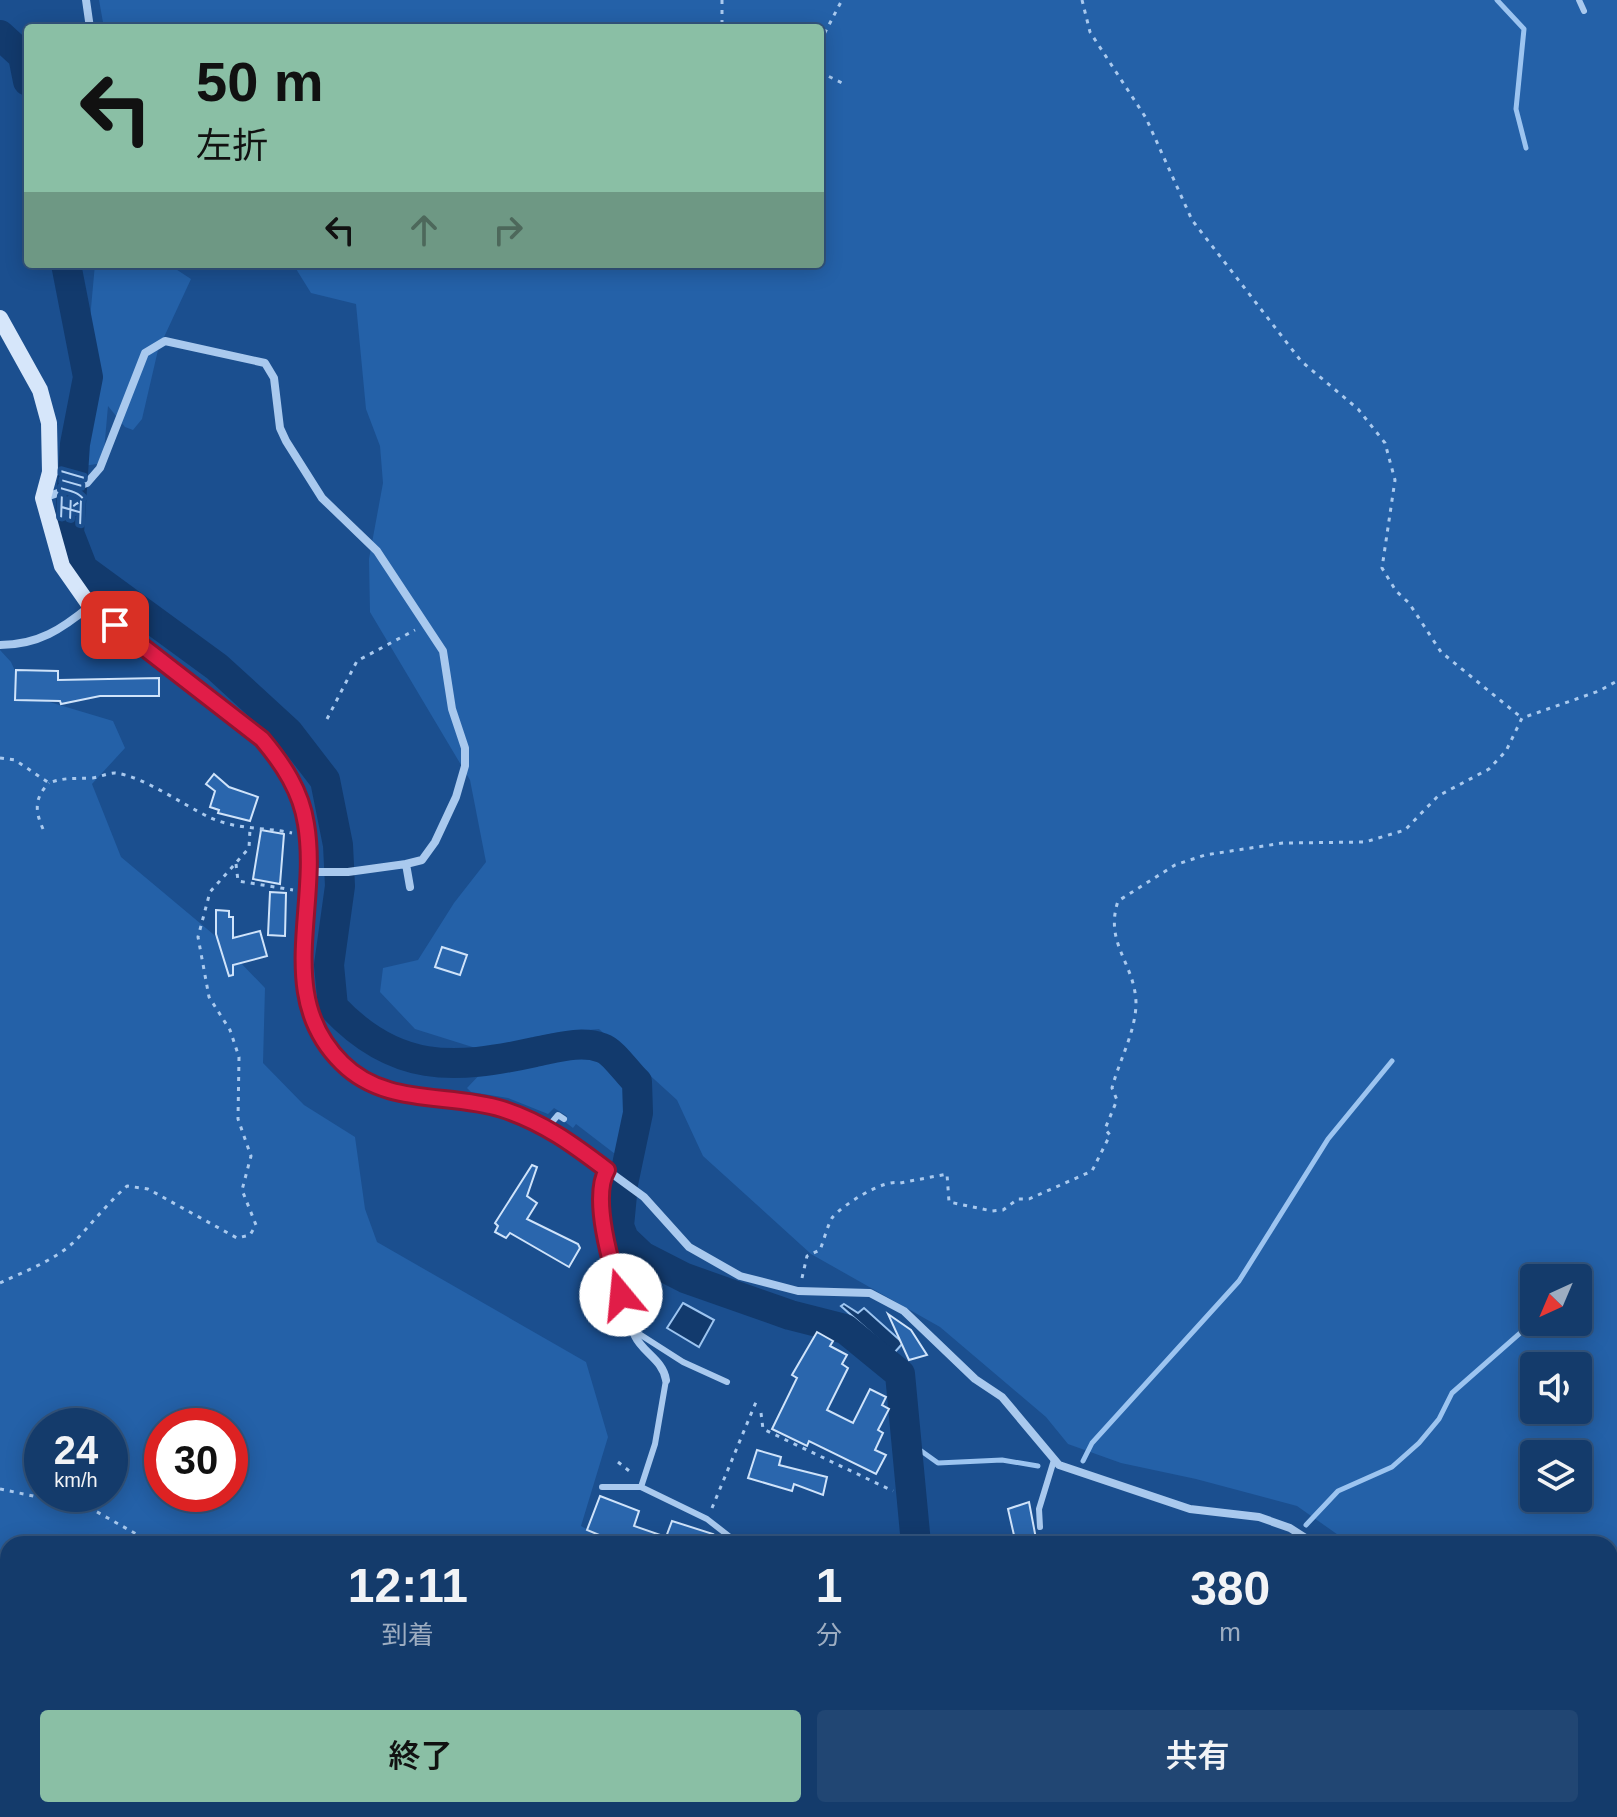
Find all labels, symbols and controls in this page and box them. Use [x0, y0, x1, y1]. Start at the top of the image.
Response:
text: 50 m [196, 50, 324, 113]
icon: left [64, 56, 168, 160]
text: 左折 [196, 125, 268, 166]
icon: left [318, 208, 362, 252]
icon: ahead [402, 208, 446, 252]
icon: right [486, 208, 530, 252]
water label: 玉川 [56, 470, 88, 526]
pin [81, 591, 149, 659]
icon: arrive [93, 603, 137, 647]
position arrow [579, 1253, 663, 1337]
north arrow [1520, 1264, 1592, 1336]
map controls [1520, 1264, 1592, 1512]
button: sound [1520, 1352, 1592, 1424]
speed limit sign: 30 [144, 1408, 248, 1512]
text: 24 [54, 1428, 98, 1472]
button: layers [1520, 1440, 1592, 1512]
text: km/h [54, 1469, 98, 1491]
text: 12:11 [348, 1559, 468, 1612]
text: 1 [816, 1559, 842, 1612]
text: 380 [1190, 1562, 1270, 1615]
text: m [1219, 1617, 1241, 1647]
text: 到着 [382, 1620, 434, 1650]
text: 分 [816, 1620, 842, 1650]
button: 終了 [40, 1710, 801, 1802]
button: 共有 [817, 1710, 1578, 1802]

